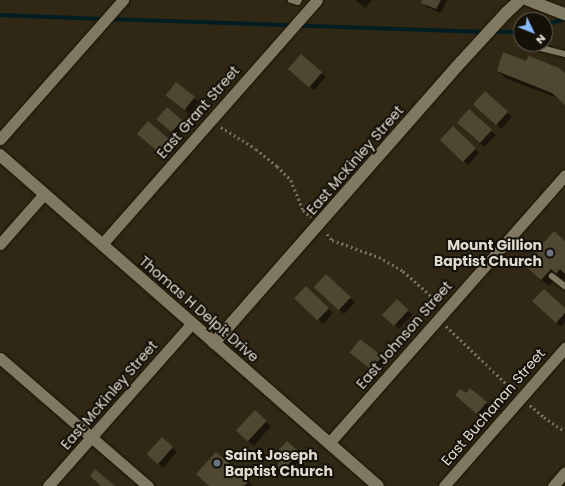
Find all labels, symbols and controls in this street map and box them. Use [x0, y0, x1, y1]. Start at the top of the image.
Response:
north arrow [513, 12, 553, 52]
text: N [532, 31, 550, 48]
street label: East Grant Street [153, 62, 243, 162]
street label: East McKinley Street [303, 102, 407, 218]
place label: Mount Gillion Baptist Church [434, 237, 542, 270]
marker: Mount Gillion Baptist Church [545, 248, 555, 258]
street label: Thomas H Delpit Drive [136, 253, 262, 365]
street label: East Johnson Street [353, 278, 455, 392]
street label: East McKinley Street [57, 337, 161, 453]
street label: East Buchanan Street [438, 345, 548, 469]
place label: Saint Joseph Baptist Church [225, 447, 333, 480]
marker: Saint Joseph Baptist Church [212, 458, 222, 468]

